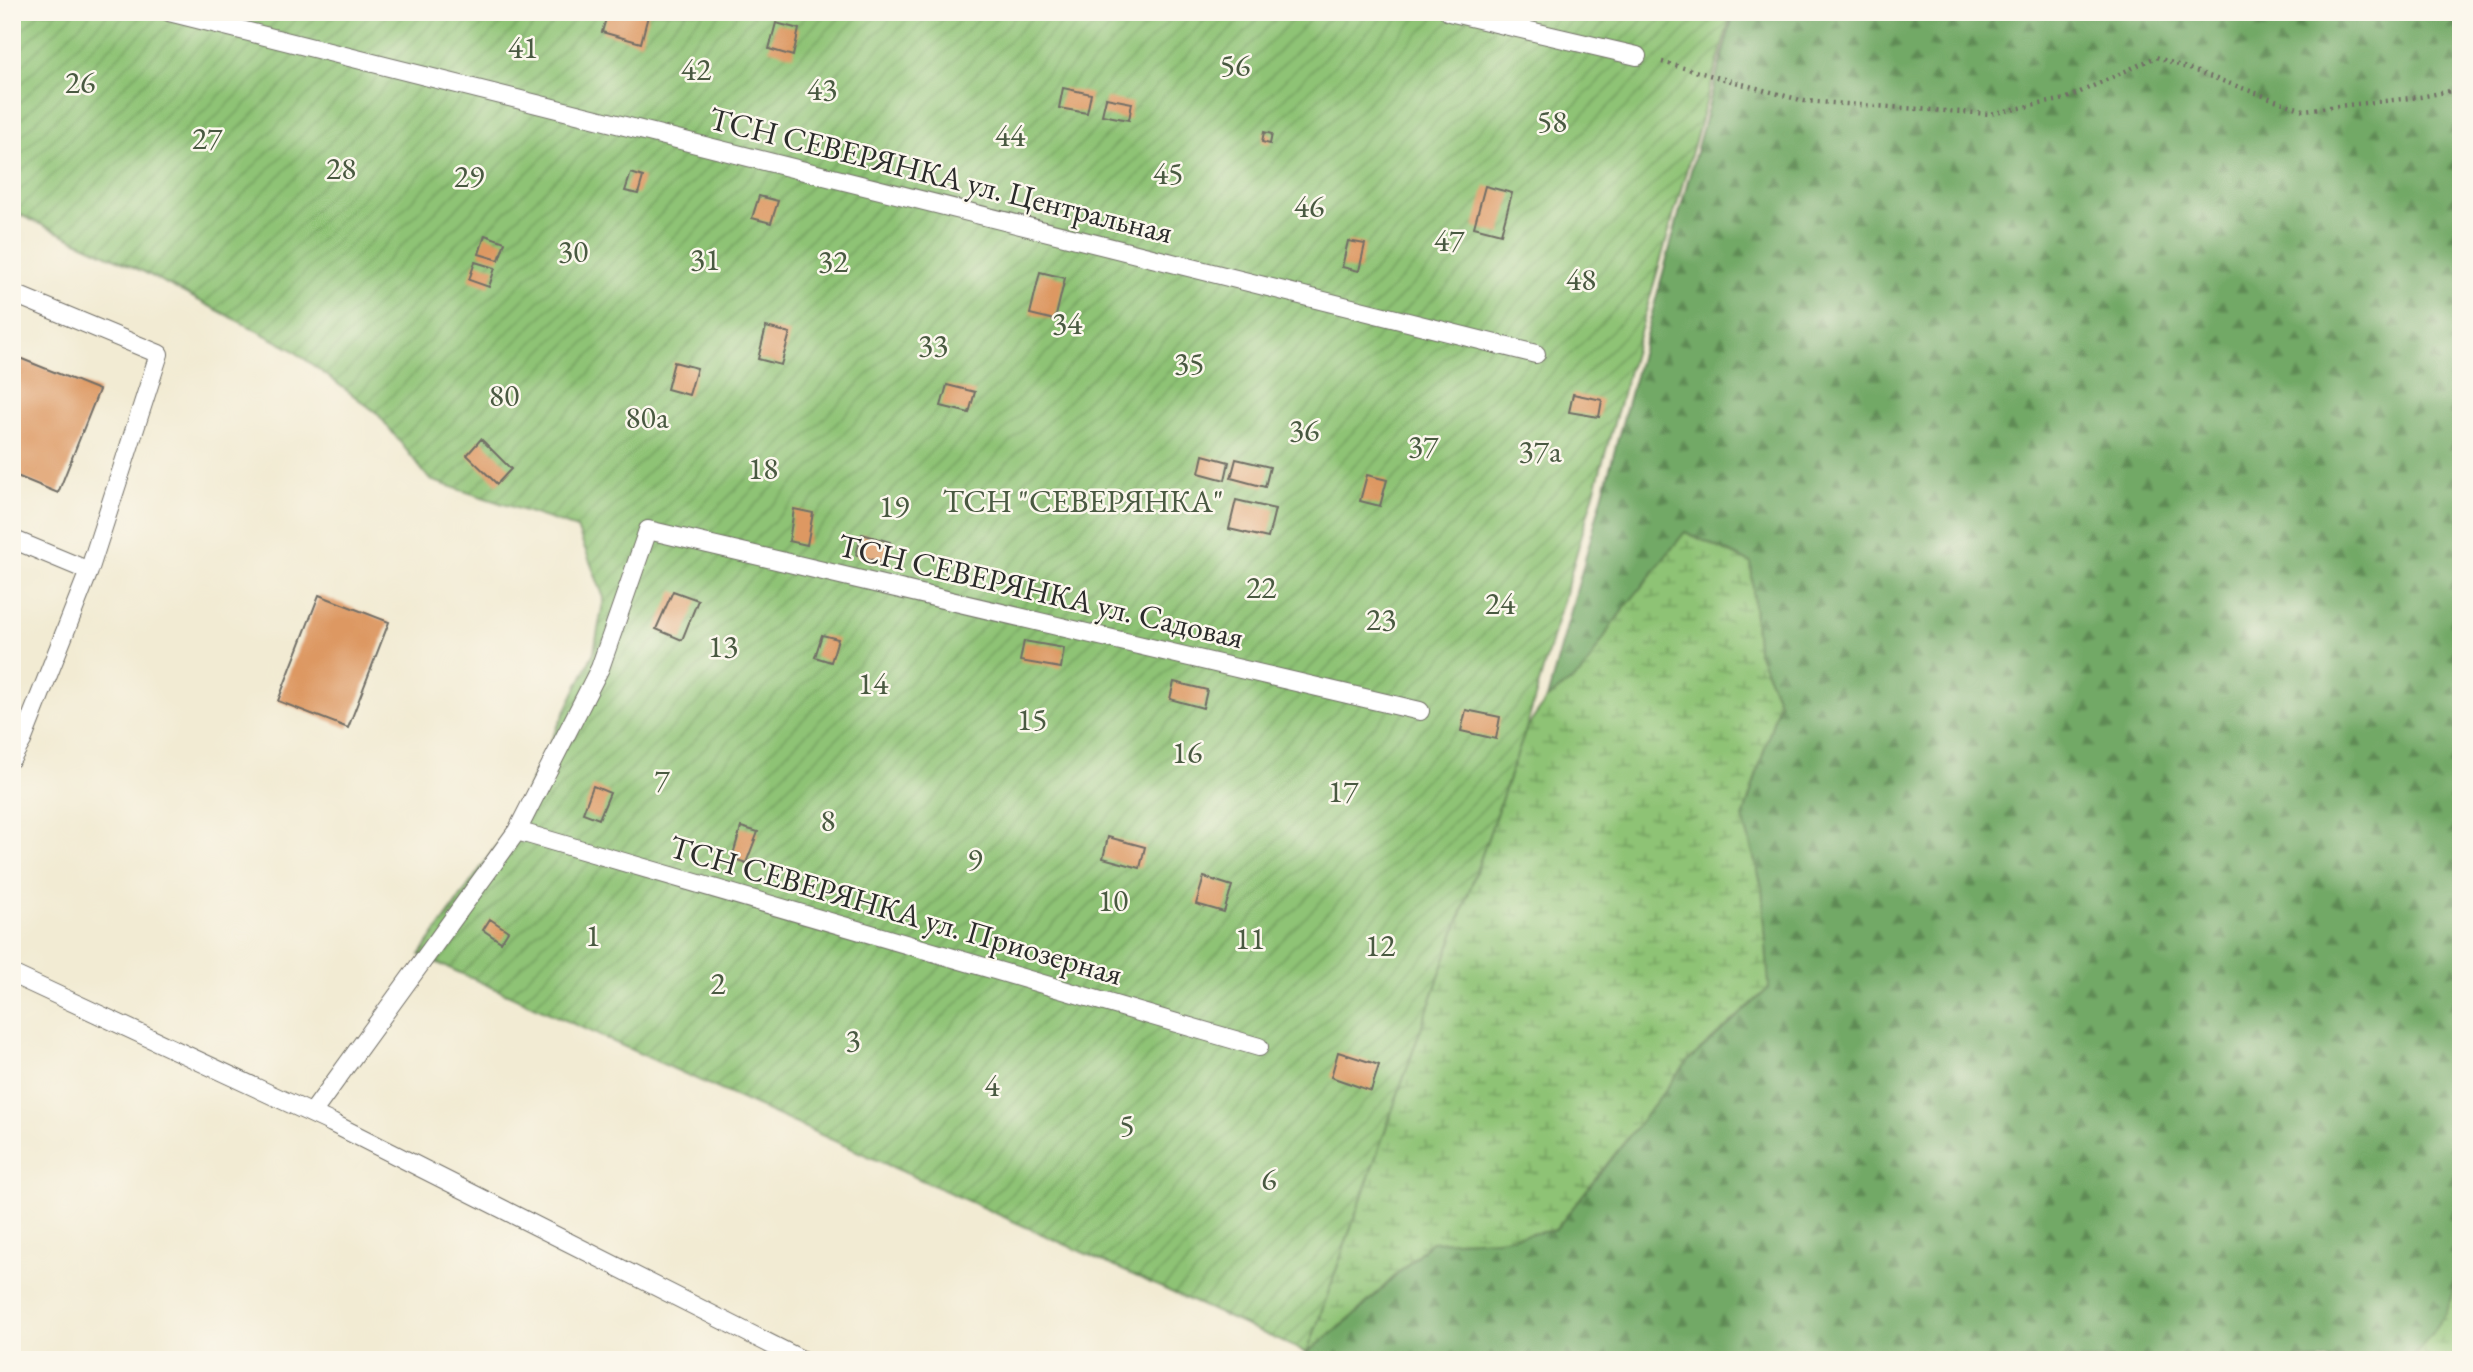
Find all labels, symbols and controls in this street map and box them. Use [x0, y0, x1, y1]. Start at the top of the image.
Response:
park label: 41 [508, 26, 538, 68]
park label: 56 [1220, 44, 1250, 86]
park label: 42 [681, 48, 712, 90]
park label: 26 [65, 61, 95, 103]
park label: 43 [807, 68, 837, 110]
street label: ТСН СЕВЕРЯНКА ул. Центральная [705, 97, 1177, 253]
park label: 58 [1537, 100, 1567, 142]
park label: 44 [995, 114, 1026, 156]
park label: 27 [192, 117, 223, 159]
park label: 28 [326, 147, 356, 189]
park label: 45 [1153, 152, 1183, 194]
park label: 29 [454, 155, 484, 197]
park label: 46 [1294, 185, 1324, 227]
park label: 47 [1434, 219, 1465, 261]
park label: 30 [558, 230, 588, 272]
park label: 31 [690, 238, 720, 280]
park label: 32 [818, 240, 849, 282]
park label: 48 [1566, 258, 1596, 300]
park label: 34 [1052, 302, 1083, 344]
park label: 33 [918, 324, 948, 366]
park label: 35 [1174, 342, 1204, 384]
park label: 80 [489, 374, 519, 416]
park label: 80а [625, 396, 669, 438]
park label: 36 [1289, 409, 1319, 451]
park label: 37 [1408, 425, 1439, 467]
park label: 37а [1518, 430, 1562, 472]
park label: 18 [748, 447, 778, 489]
park label: ТСН "СЕВЕРЯНКА" [943, 480, 1224, 522]
park label: 19 [879, 485, 909, 527]
street label: ТСН СЕВЕРЯНКА ул. Садовая [834, 524, 1248, 658]
park label: 22 [1246, 566, 1277, 608]
park label: 24 [1485, 582, 1516, 624]
park label: 23 [1366, 598, 1396, 640]
park label: 13 [708, 625, 738, 667]
park label: 14 [858, 662, 889, 704]
park label: 15 [1017, 698, 1047, 740]
park label: 16 [1172, 731, 1202, 773]
park label: 7 [654, 759, 670, 801]
park label: 17 [1328, 770, 1359, 812]
park label: 8 [820, 799, 836, 841]
street label: ТСН СЕВЕРЯНКА ул. Приозерная [665, 825, 1127, 995]
park label: 9 [967, 838, 983, 880]
park label: 10 [1098, 879, 1128, 921]
park label: 1 [585, 914, 601, 956]
park label: 11 [1235, 917, 1265, 959]
park label: 12 [1365, 924, 1396, 966]
park label: 2 [710, 962, 726, 1004]
park label: 3 [845, 1019, 861, 1061]
park label: 4 [984, 1064, 1000, 1106]
park label: 5 [1119, 1104, 1135, 1146]
park label: 6 [1261, 1158, 1277, 1200]

